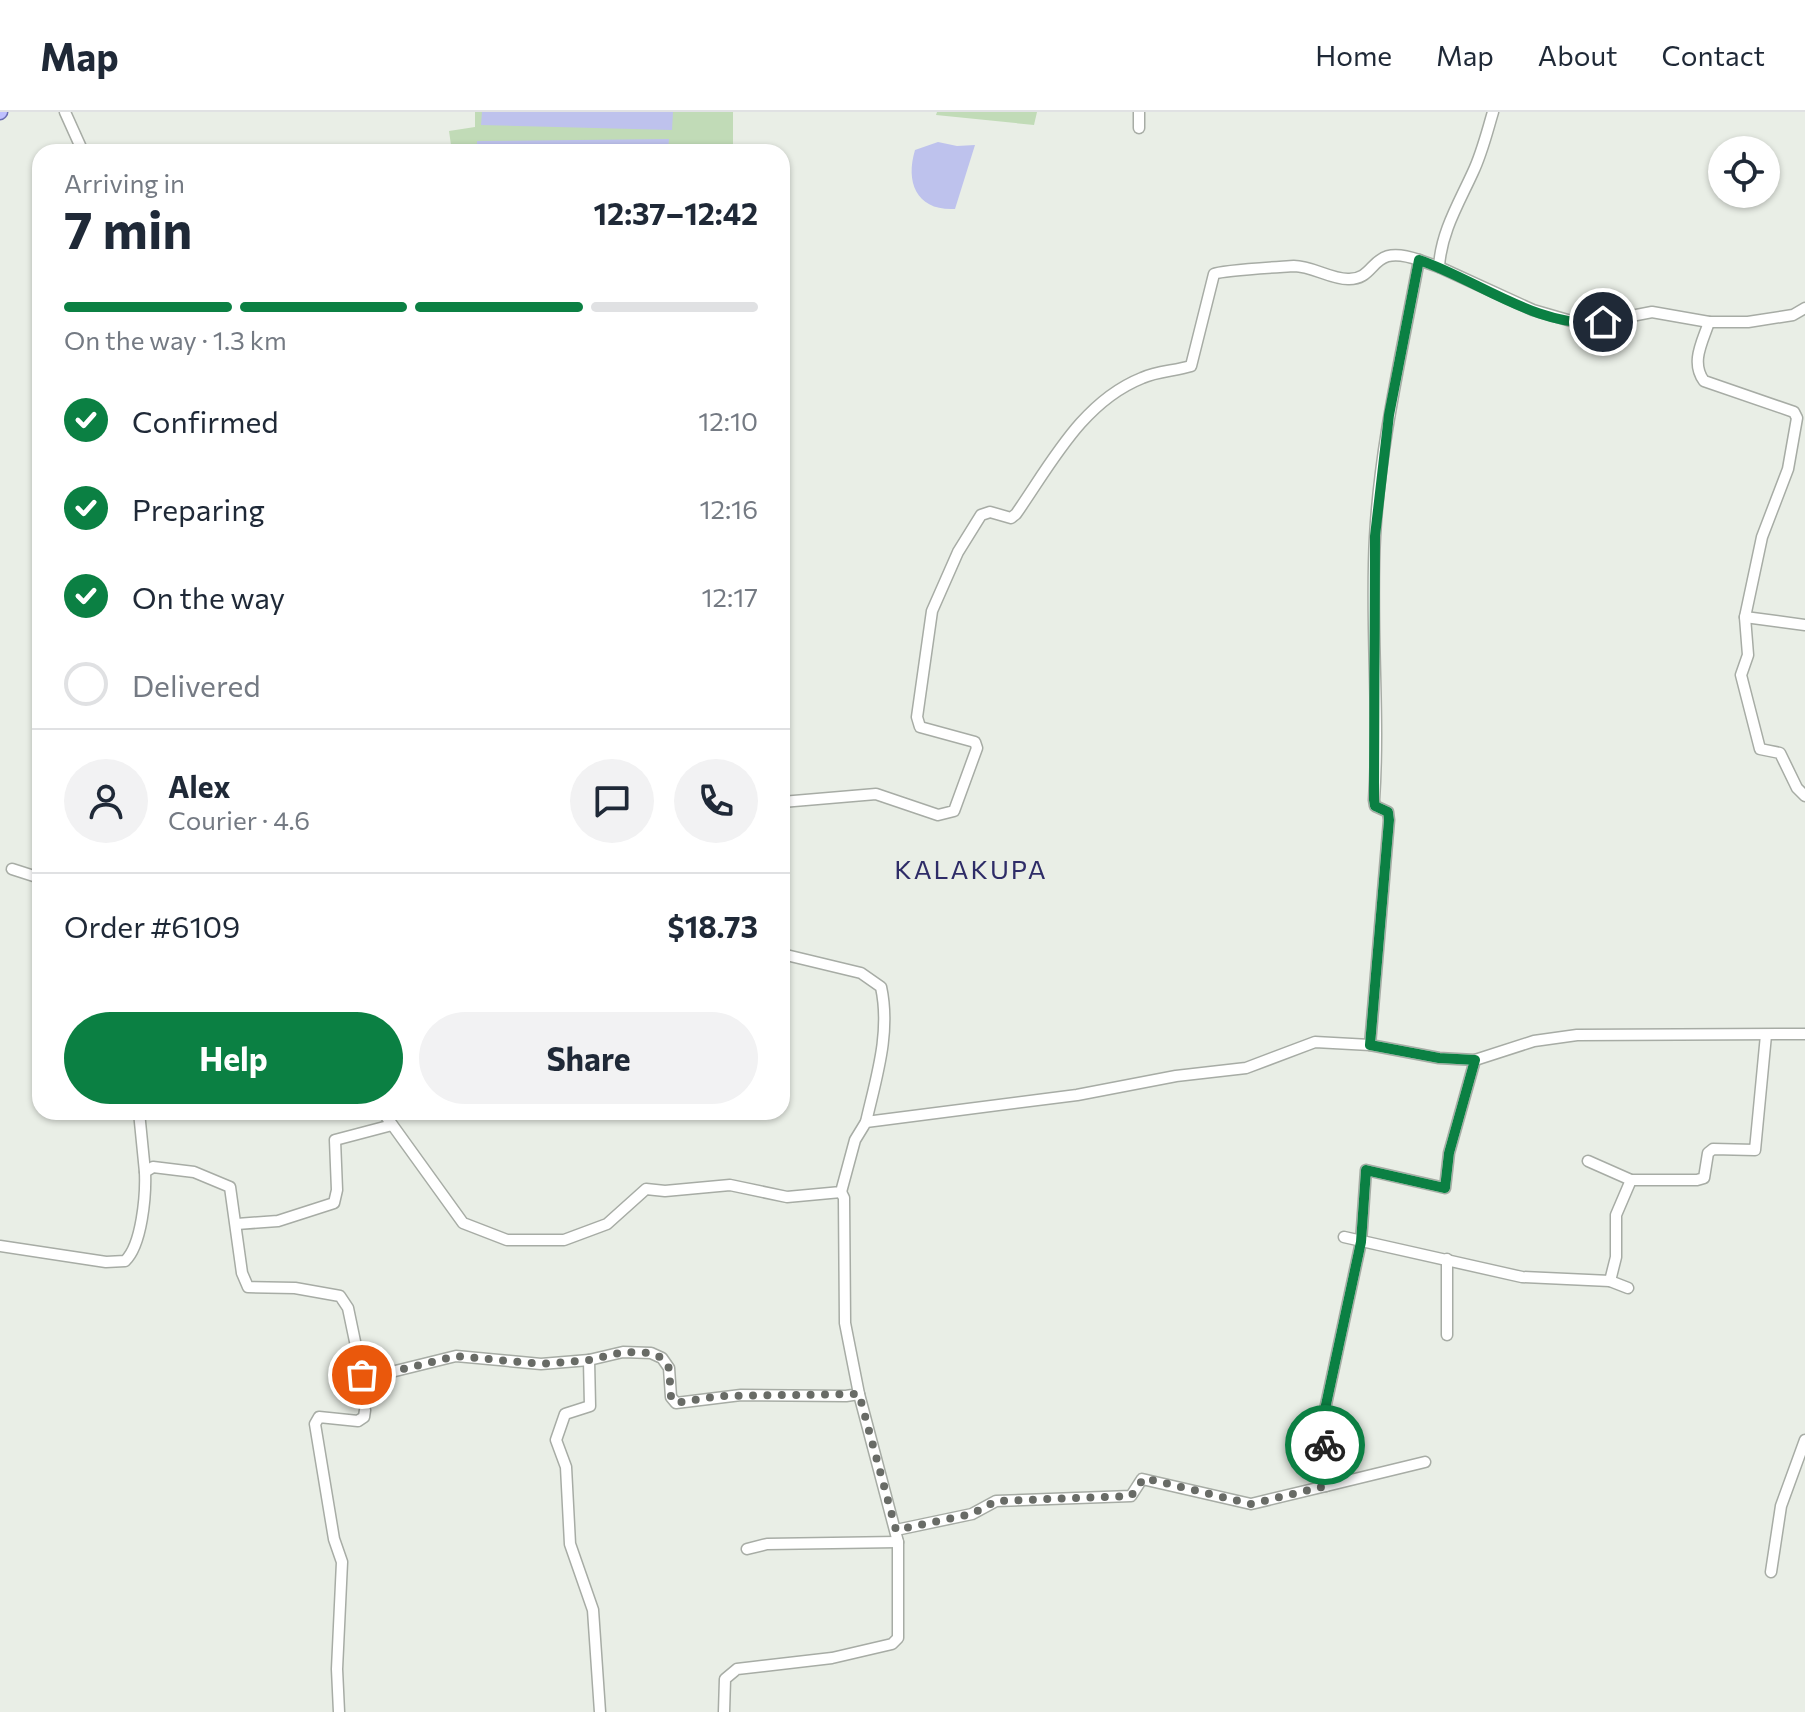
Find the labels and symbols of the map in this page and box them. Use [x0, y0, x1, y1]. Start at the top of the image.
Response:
pin [1569, 288, 1637, 356]
district label: KALAKUPA [894, 853, 1048, 884]
pin [328, 1341, 396, 1409]
courier [1285, 1405, 1365, 1485]

